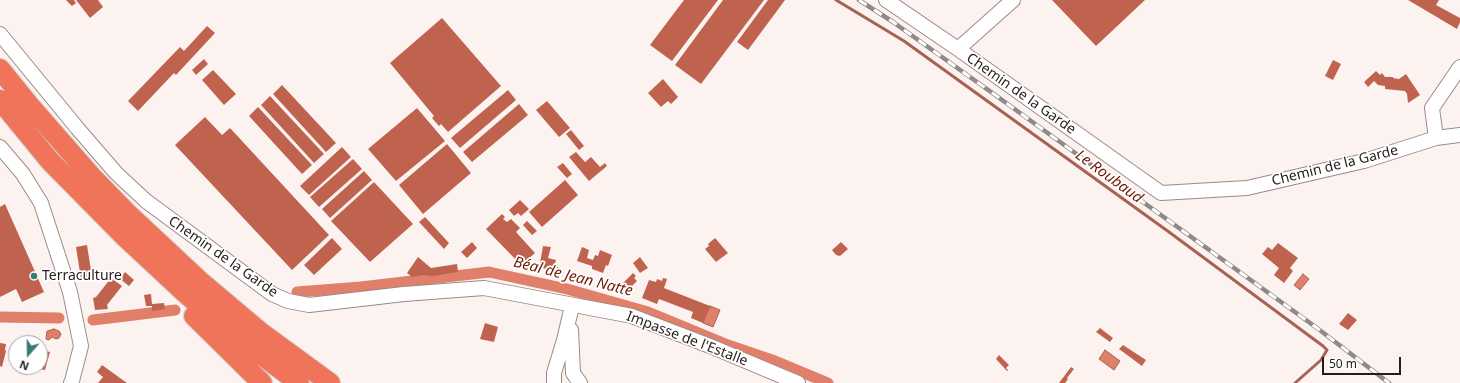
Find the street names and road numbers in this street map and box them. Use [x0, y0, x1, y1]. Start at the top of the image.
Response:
street label: Chemin de la Garde [963, 50, 1079, 138]
street label: Chemin de la Garde [1270, 142, 1400, 190]
street label: Chemin de la Garde [165, 213, 281, 301]
street label: Impasse de l'Estalle [624, 308, 750, 370]

